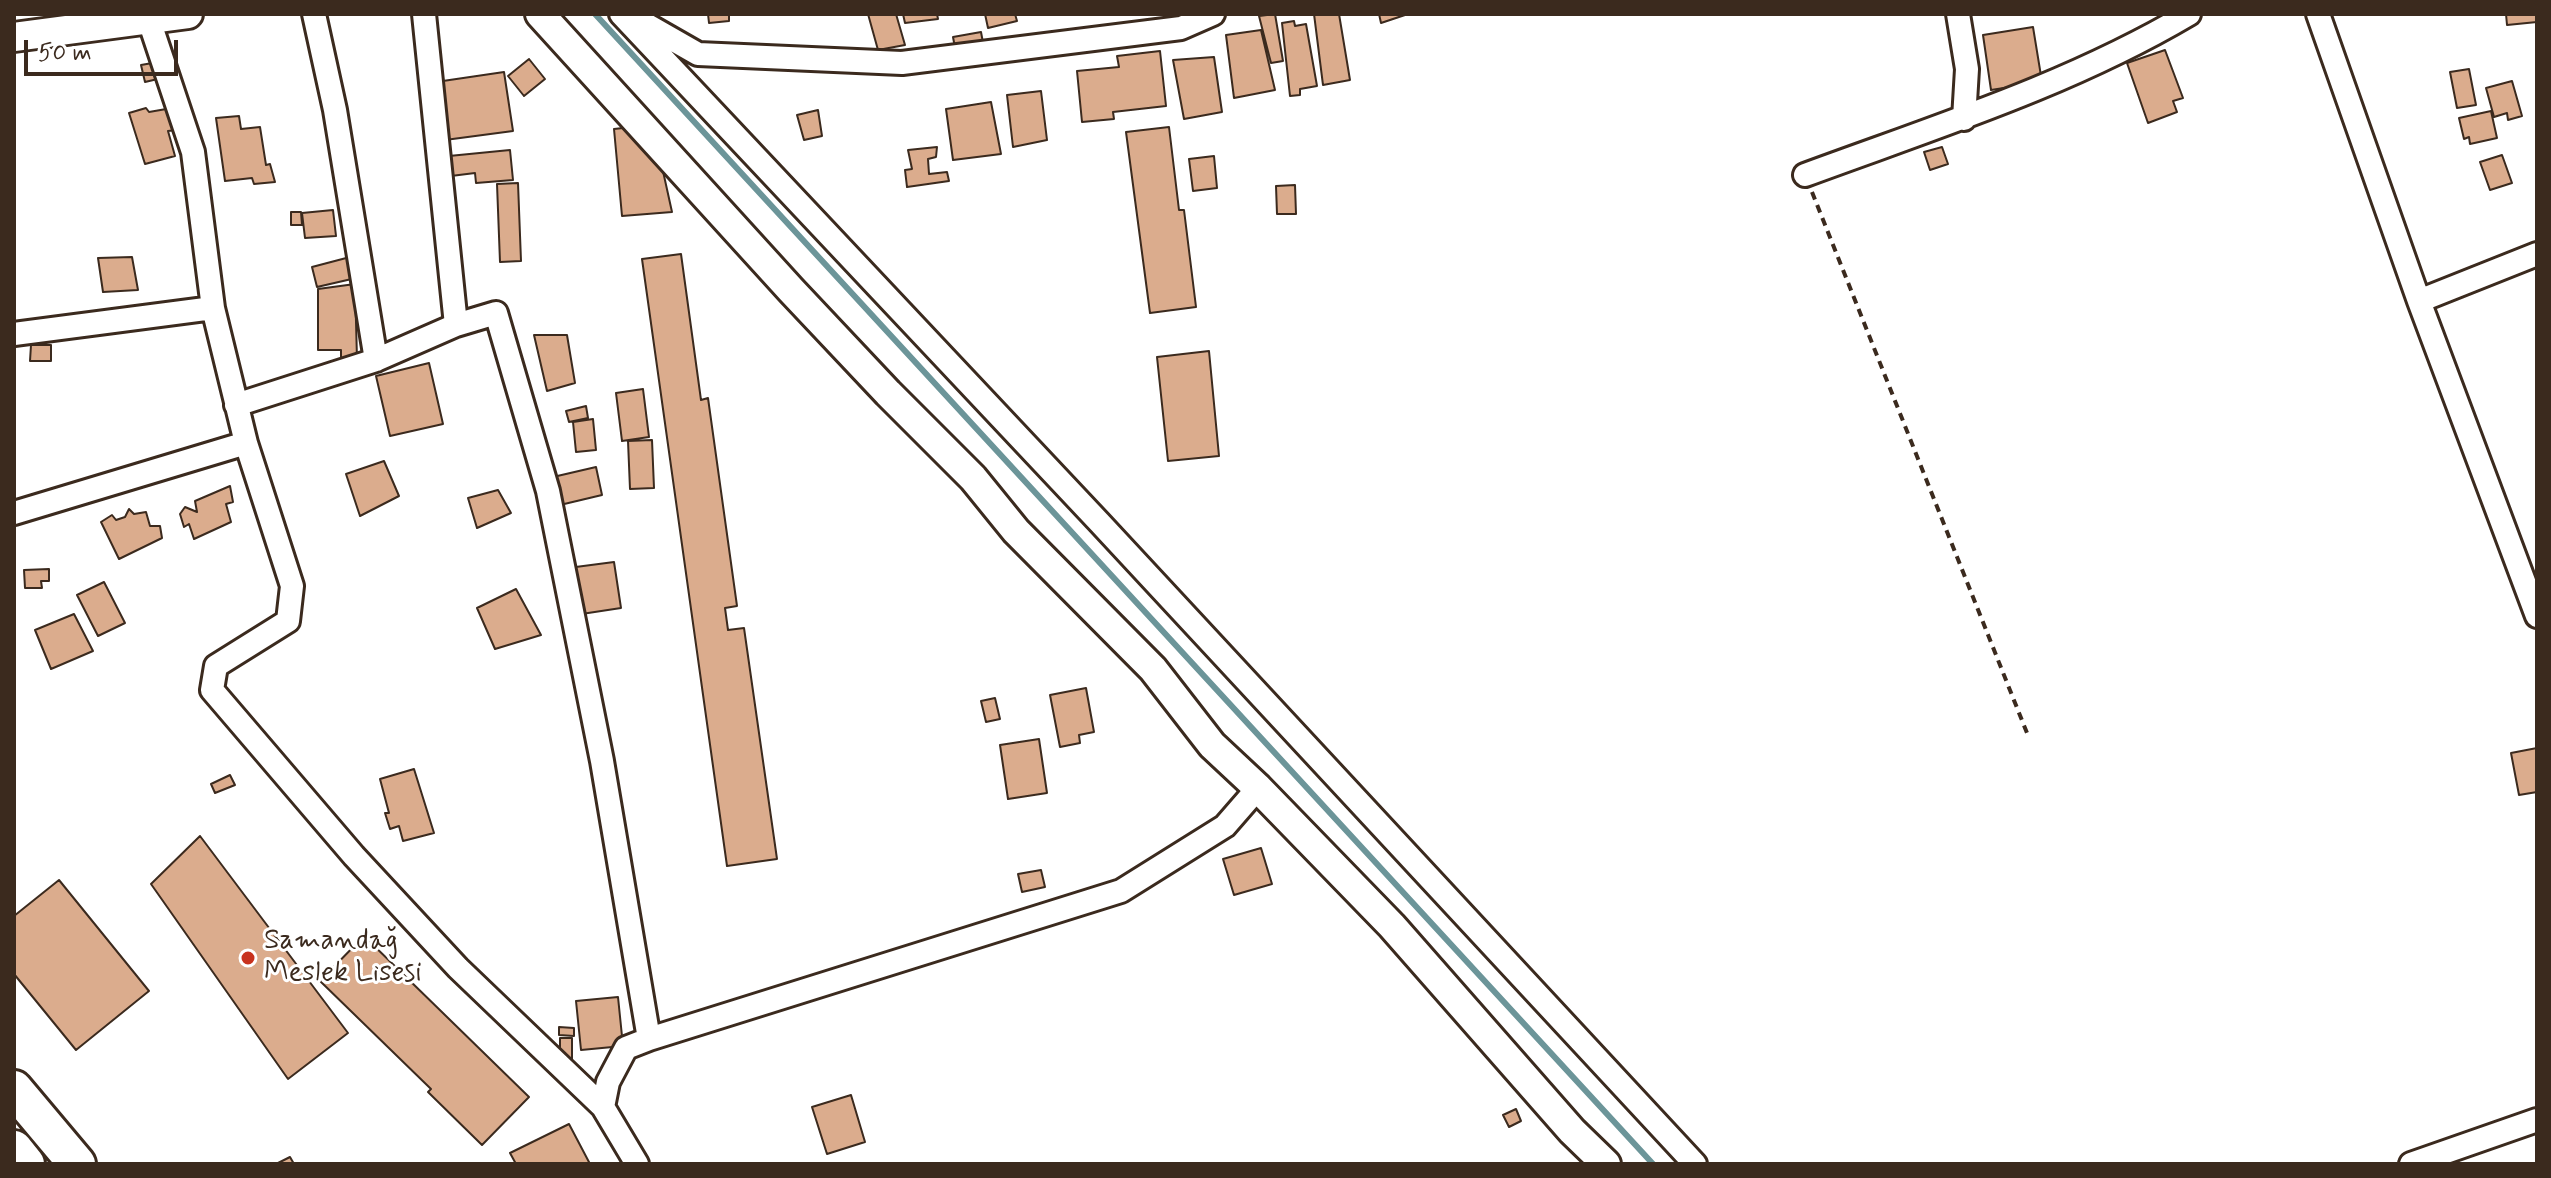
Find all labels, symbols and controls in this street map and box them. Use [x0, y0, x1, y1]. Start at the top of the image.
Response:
scale bar [28, 24, 182, 74]
text: 50 m [38, 38, 92, 69]
place label: Samandağ Meslek Lisesi [264, 925, 422, 991]
marker: Samandağ Meslek Lisesi [239, 949, 257, 967]

